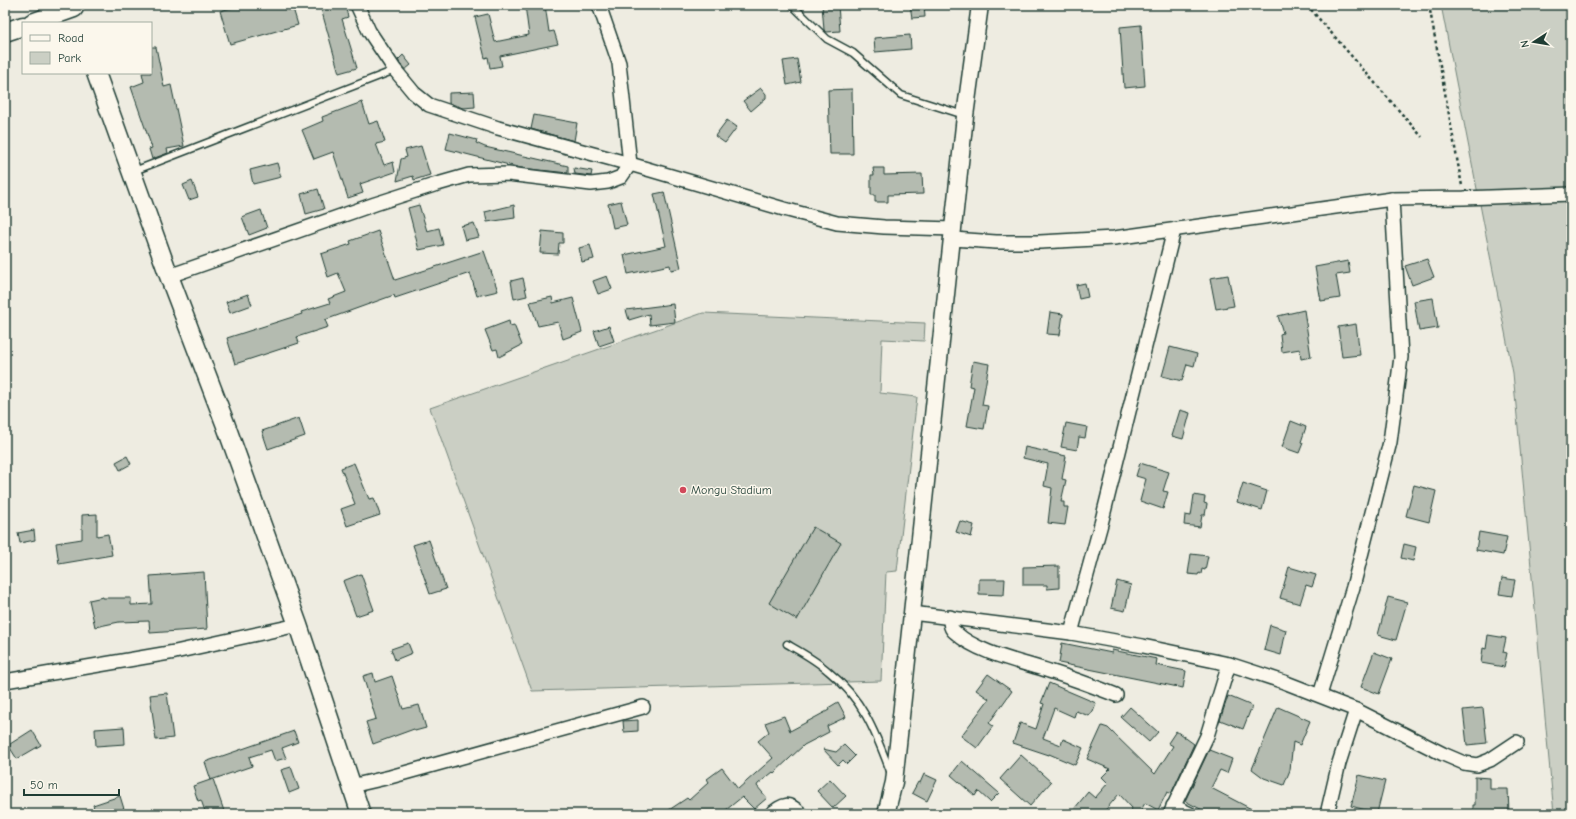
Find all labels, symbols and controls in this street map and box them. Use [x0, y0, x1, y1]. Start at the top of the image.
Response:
legend [22, 22, 152, 74]
north arrow [1514, 22, 1554, 62]
text: Road [58, 31, 84, 45]
text: N [1518, 39, 1532, 49]
text: Park [58, 51, 81, 65]
place label: Mongu Stadium [691, 483, 772, 497]
marker: Mongu Stadium [678, 485, 688, 495]
scale bar [24, 771, 119, 797]
text: 50 m [30, 778, 58, 792]

